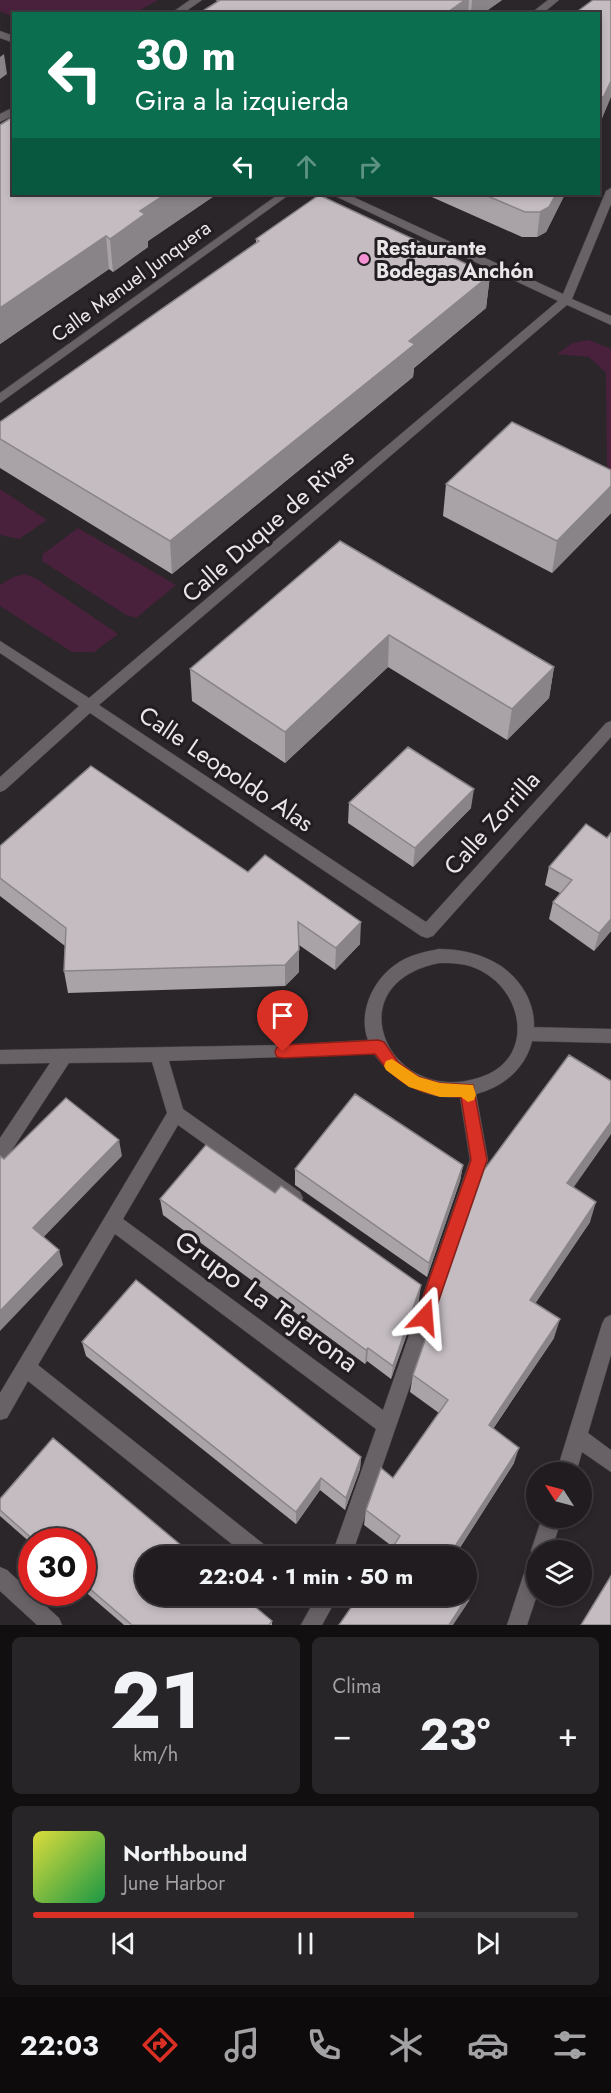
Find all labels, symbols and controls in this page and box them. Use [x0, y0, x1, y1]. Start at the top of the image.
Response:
text: 30 m [135, 25, 236, 86]
icon: left [36, 36, 114, 114]
text: Gira a la izquierda [135, 81, 349, 120]
icon: left [227, 150, 260, 183]
icon: ahead [290, 150, 323, 183]
icon: right [353, 150, 386, 183]
street label: Calle Manuel Junquera [45, 214, 217, 349]
place label: Restaurante Bodegas Anchón [376, 234, 534, 286]
marker: Restaurante Bodegas Anchón [357, 252, 371, 266]
street label: Calle Duque de Rivas [174, 441, 361, 610]
street label: Calle Leopoldo Alas [132, 697, 321, 840]
street label: Calle Zorrilla [435, 763, 548, 882]
pin [257, 990, 308, 1052]
icon: arrive [266, 999, 299, 1032]
street label: Grupo La Tejerona [166, 1221, 367, 1382]
position arrow [393, 1285, 457, 1349]
north arrow [526, 1462, 592, 1528]
map controls [526, 1462, 592, 1606]
speed limit sign: 30 [18, 1528, 96, 1606]
button: layers [526, 1540, 592, 1606]
text: 22:04 · 1 min · 50 m [199, 1560, 413, 1592]
text: 21 [110, 1645, 201, 1757]
text: Clima [333, 1672, 381, 1701]
text: 23° [419, 1702, 490, 1767]
text: − [333, 1711, 352, 1758]
text: + [558, 1711, 578, 1758]
text: km/h [133, 1740, 178, 1769]
text: Northbound [123, 1837, 247, 1869]
text: June Harbor [123, 1869, 225, 1898]
icon: previous [107, 1927, 140, 1960]
icon: pause [289, 1927, 322, 1960]
icon: next [471, 1927, 504, 1960]
icon: directions [139, 2024, 181, 2066]
icon: music [221, 2024, 263, 2066]
icon: phone [303, 2024, 345, 2066]
icon: climate [385, 2024, 427, 2066]
icon: car [467, 2024, 509, 2066]
icon: filters [549, 2024, 591, 2066]
text: 22:03 [20, 2026, 99, 2065]

